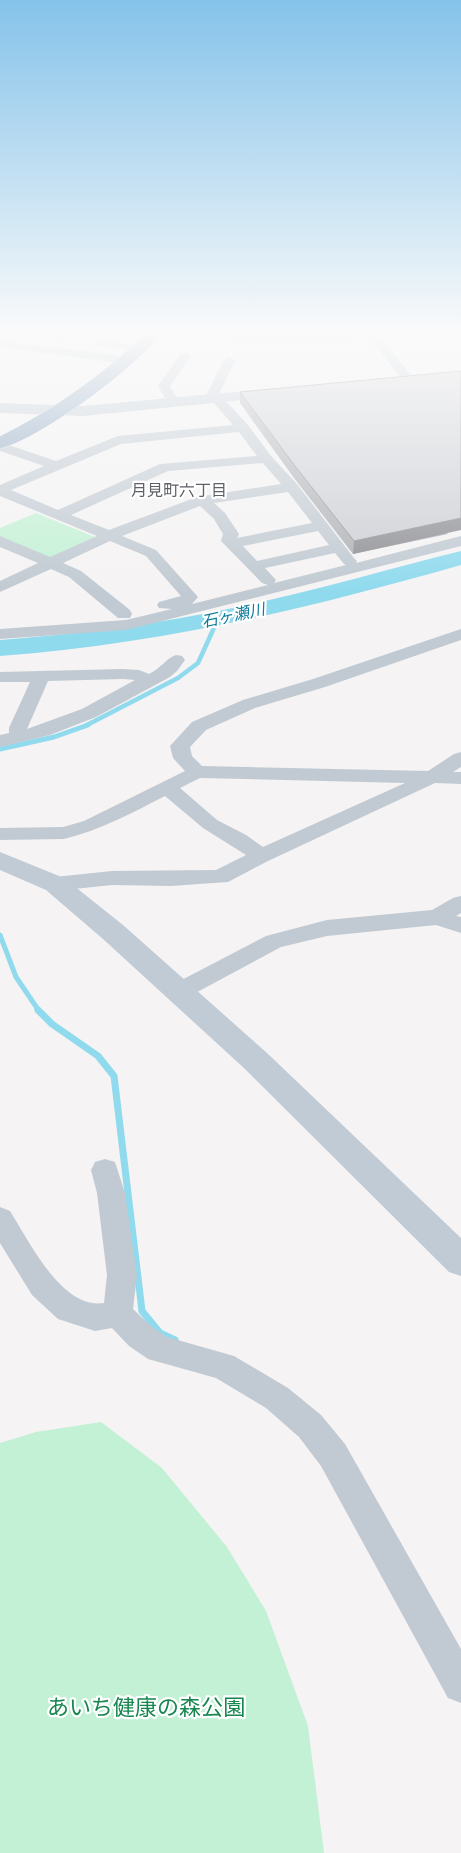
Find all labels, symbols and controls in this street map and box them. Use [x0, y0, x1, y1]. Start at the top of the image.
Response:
district label: 月見町六丁目 [131, 480, 227, 501]
water label: 石ヶ瀬川 [200, 598, 269, 632]
park label: あいち健康の森公園 [47, 1693, 245, 1721]

